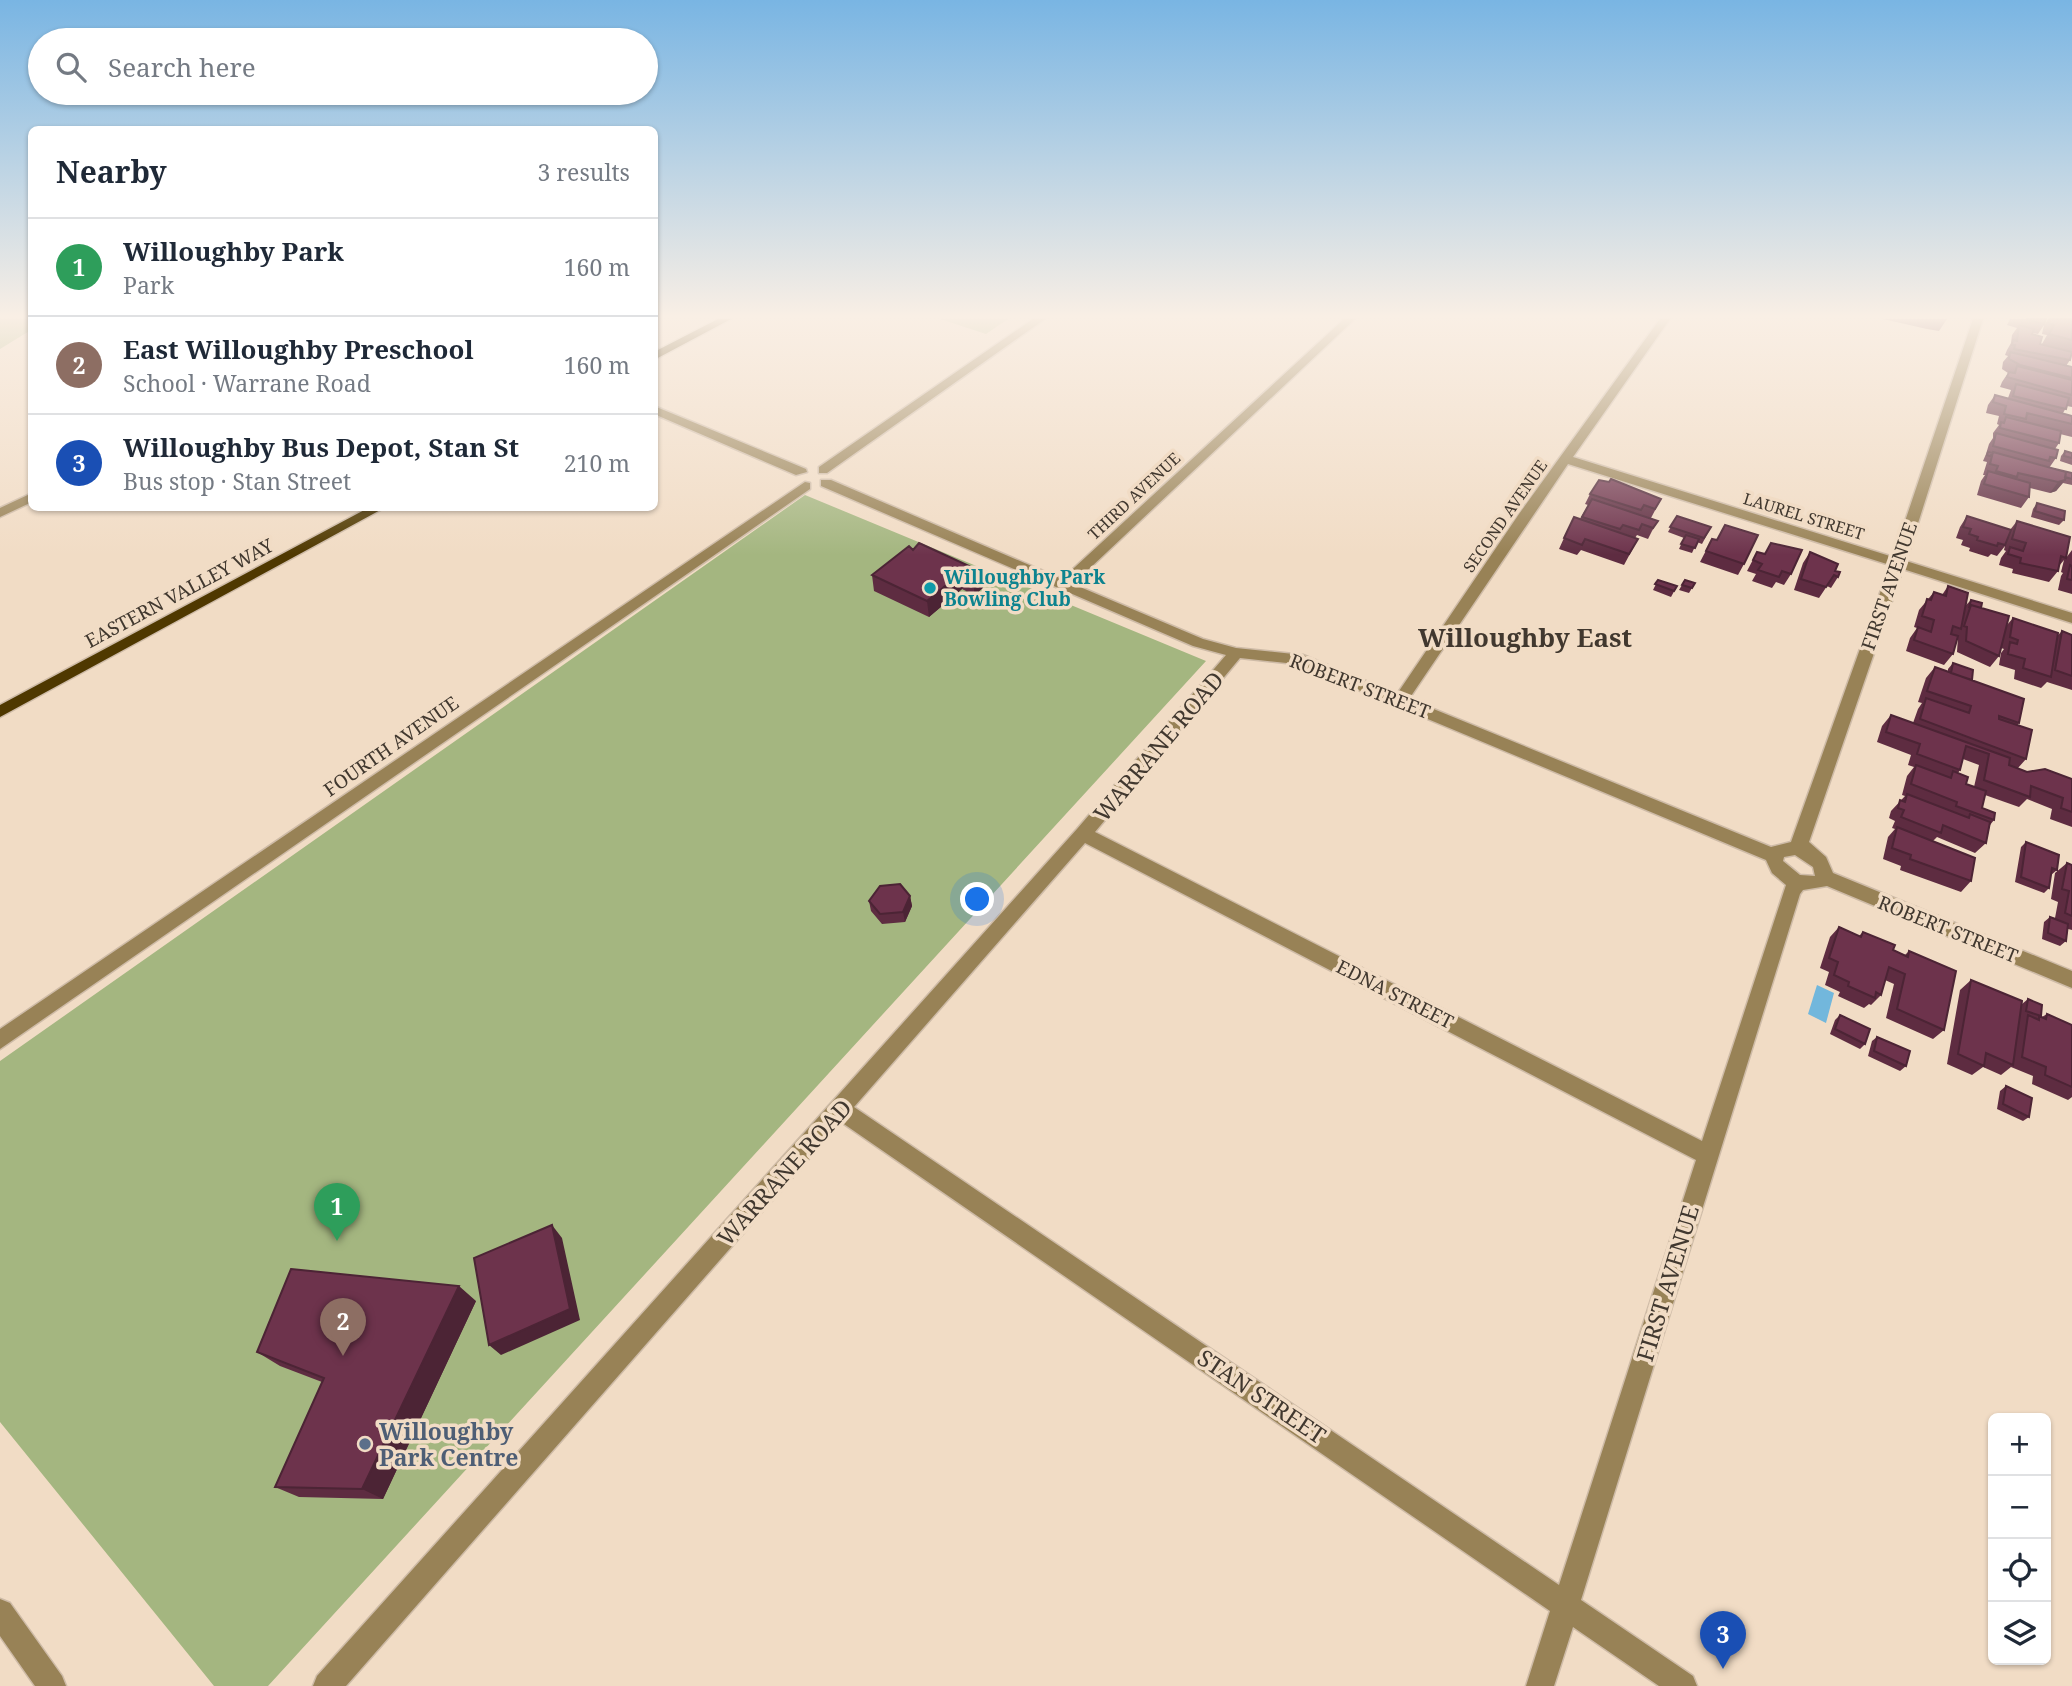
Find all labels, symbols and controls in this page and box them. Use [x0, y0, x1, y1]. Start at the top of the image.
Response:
search box [28, 28, 658, 105]
icon: search [52, 48, 90, 86]
text: Search here [108, 49, 256, 85]
text: Nearby [56, 151, 167, 192]
text: 3 results [537, 156, 630, 188]
text: Willoughby Park [123, 233, 344, 269]
text: 1 [73, 251, 86, 283]
text: 160 m [564, 251, 630, 283]
text: Park [123, 269, 174, 301]
text: East Willoughby Preschool [123, 331, 474, 367]
text: 2 [73, 349, 86, 381]
text: 160 m [564, 349, 630, 381]
text: School · Warrane Road [123, 367, 371, 399]
text: Willoughby Bus Depot, Stan St [123, 429, 519, 465]
text: 3 [73, 447, 86, 479]
text: 210 m [564, 447, 630, 479]
street label: THIRD AVENUE [1083, 447, 1185, 545]
street label: SECOND AVENUE [1458, 455, 1552, 577]
text: Bus stop · Stan Street [123, 465, 351, 497]
street label: LAUREL STREET [1741, 487, 1867, 545]
street label: FIRST AVENUE [1855, 518, 1923, 653]
street label: EASTERN VALLEY WAY [80, 532, 278, 654]
place label: Willoughby Park Bowling Club [944, 564, 1106, 612]
marker: Willoughby Park Bowling Club [922, 580, 938, 596]
district label: Willoughby East [1418, 619, 1633, 655]
street label: ROBERT STREET [1286, 647, 1434, 725]
street label: WARRANE ROAD [1086, 664, 1230, 828]
street label: FOURTH AVENUE [318, 690, 464, 802]
your location [960, 882, 994, 916]
street label: ROBERT STREET [1874, 889, 2022, 969]
street label: EDNA STREET [1332, 953, 1458, 1035]
street label: WARRANE ROAD [710, 1092, 858, 1252]
pin: 1 [314, 1183, 360, 1241]
street label: FIRST AVENUE [1628, 1201, 1706, 1365]
pin: 2 [320, 1298, 366, 1356]
street label: STAN STREET [1191, 1341, 1333, 1451]
map controls [1988, 1413, 2051, 1665]
button: + [1988, 1413, 2051, 1476]
place label: Willoughby Park Centre [379, 1415, 519, 1473]
marker: Willoughby Park Centre [357, 1436, 373, 1452]
button: − [1988, 1476, 2051, 1539]
button: locate [1988, 1539, 2051, 1602]
button: layers [1988, 1602, 2051, 1665]
pin: 3 [1700, 1611, 1746, 1669]

